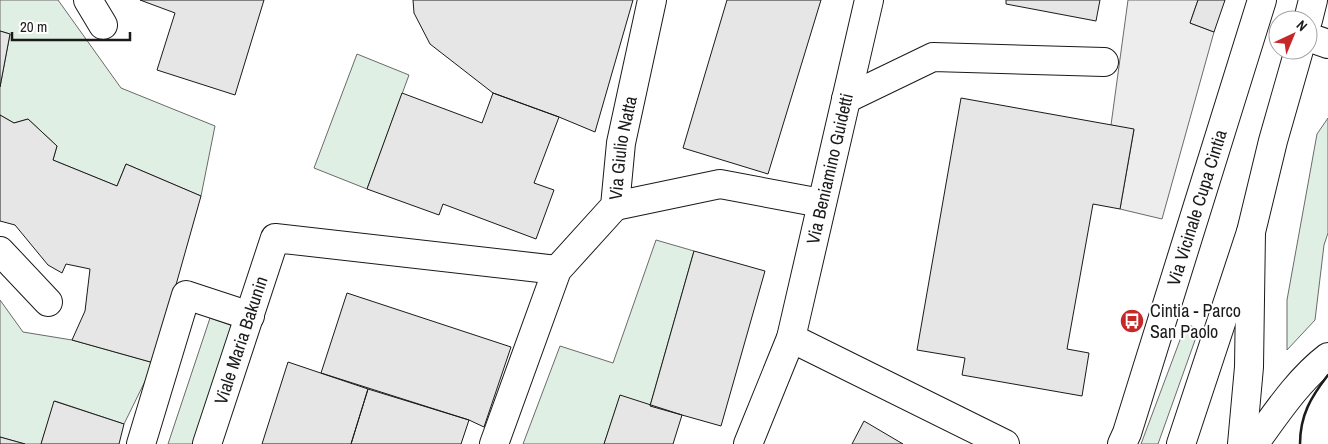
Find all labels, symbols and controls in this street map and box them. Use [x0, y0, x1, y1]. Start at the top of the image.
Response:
scale bar [12, 10, 130, 42]
north arrow [1268, 10, 1318, 60]
text: 20 m [20, 16, 47, 37]
text: N [1293, 16, 1311, 35]
street label: Via Beniamino Guidetti [800, 91, 859, 247]
street label: Via Giulio Natta [603, 94, 643, 201]
street label: Via Vicinale Cupa Cintia [1161, 127, 1233, 289]
street label: Viale Maria Bakunin [208, 273, 274, 408]
place label: Cintia - Parco San Paolo [1150, 298, 1241, 344]
bus stop icon: Cintia - Parco San Paolo [1119, 308, 1145, 334]

